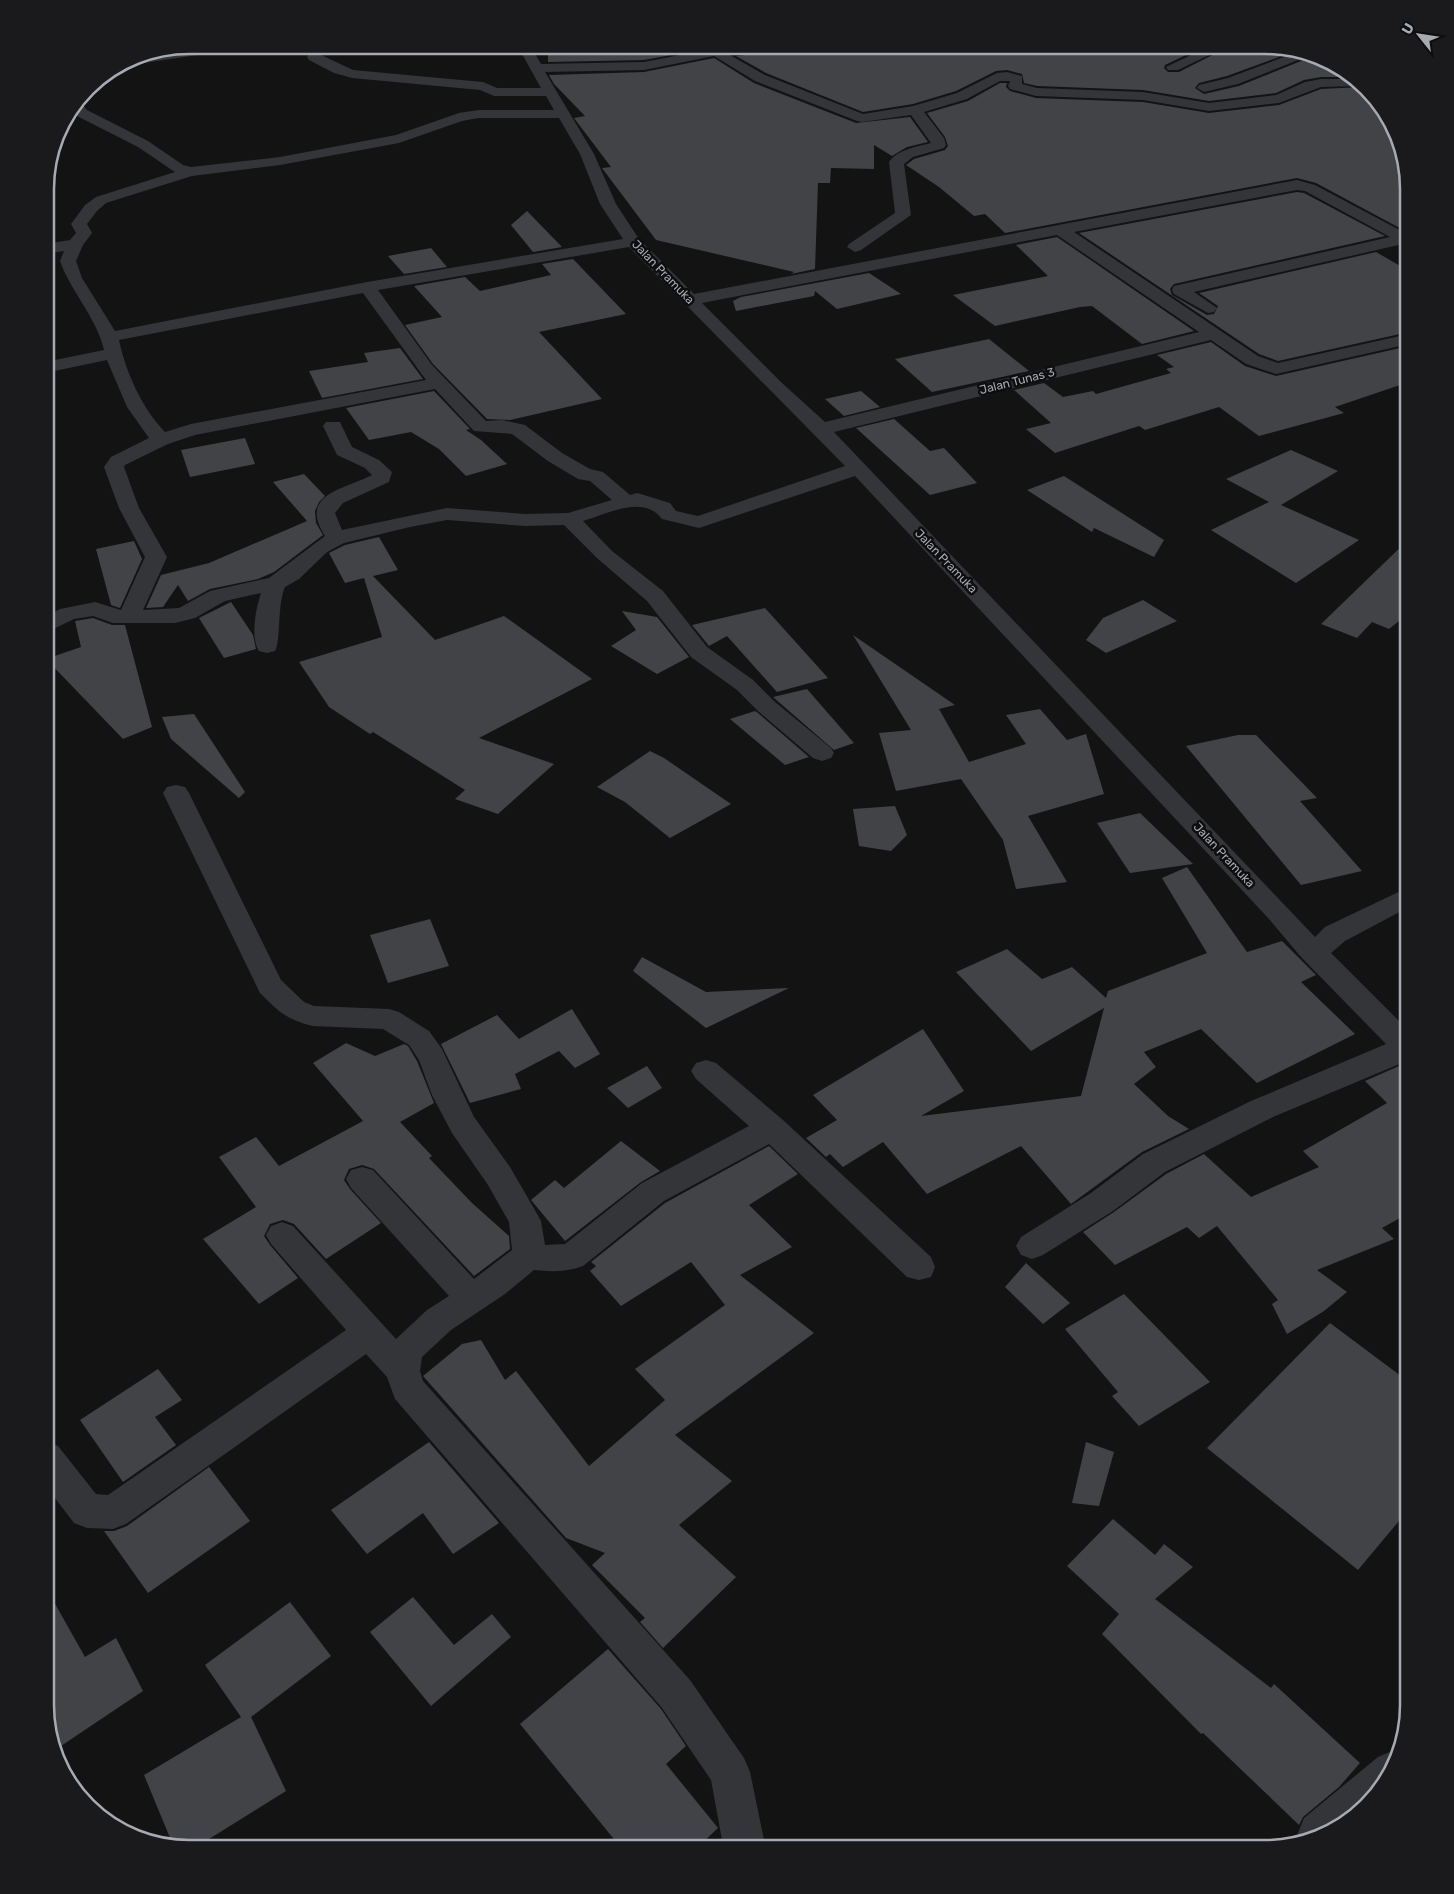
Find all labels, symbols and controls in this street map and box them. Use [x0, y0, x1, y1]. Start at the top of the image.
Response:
north arrow [1394, 10, 1444, 60]
text: U [1398, 20, 1418, 37]
street label: Jalan Pramuka [629, 237, 697, 307]
street label: Jalan Tunas 3 [978, 365, 1056, 397]
street label: Jalan Pramuka [912, 526, 980, 596]
street label: Jalan Pramuka [1190, 820, 1258, 890]

